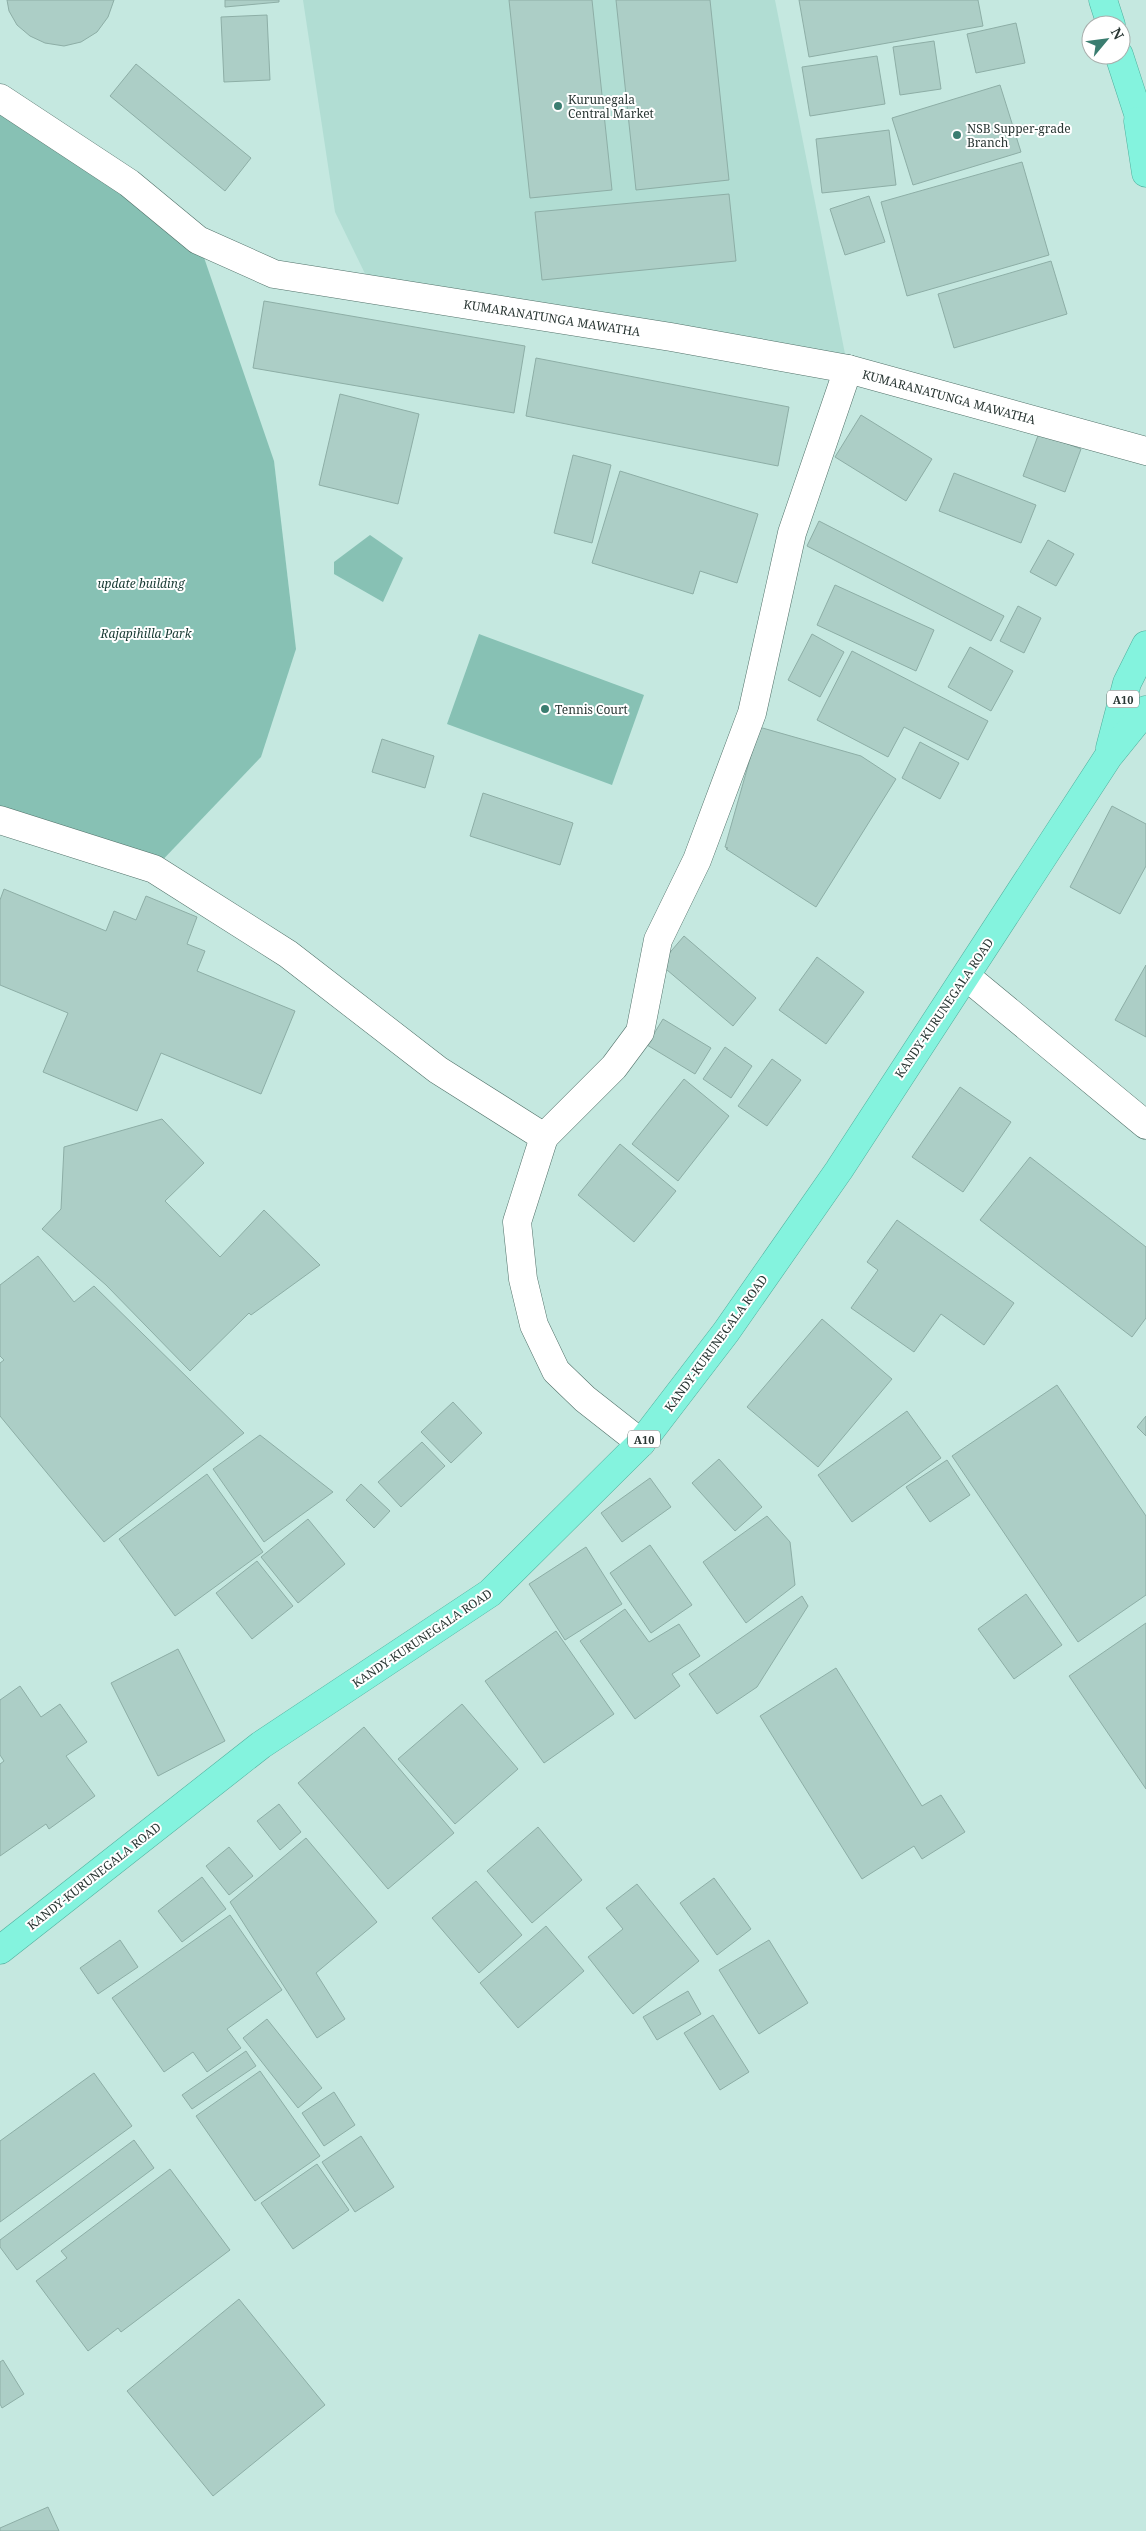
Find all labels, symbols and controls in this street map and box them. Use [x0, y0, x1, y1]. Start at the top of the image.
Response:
north arrow [1081, 15, 1131, 65]
text: N [1107, 24, 1129, 43]
place label: Kurunegala Central Market [568, 91, 654, 122]
marker: Kurunegala Central Market [552, 100, 564, 112]
place label: NSB Supper-grade Branch [967, 120, 1071, 151]
marker: NSB Supper-grade Branch [951, 129, 963, 141]
street label: KUMARANATUNGA MAWATHA [462, 296, 642, 340]
street label: KUMARANATUNGA MAWATHA [860, 366, 1038, 428]
park label: update building [97, 575, 186, 592]
park label: Rajapihilla Park [100, 625, 193, 642]
road number: A10 [1107, 691, 1139, 708]
place label: Tennis Court [555, 701, 628, 718]
marker: Tennis Court [539, 703, 551, 715]
street label: KANDY-KURUNEGALA ROAD [891, 935, 997, 1081]
street label: KANDY-KURUNEGALA ROAD [661, 1271, 772, 1415]
road number: A10 [628, 1430, 660, 1448]
street label: KANDY-KURUNEGALA ROAD [349, 1585, 495, 1691]
street label: KANDY-KURUNEGALA ROAD [24, 1818, 165, 1934]

